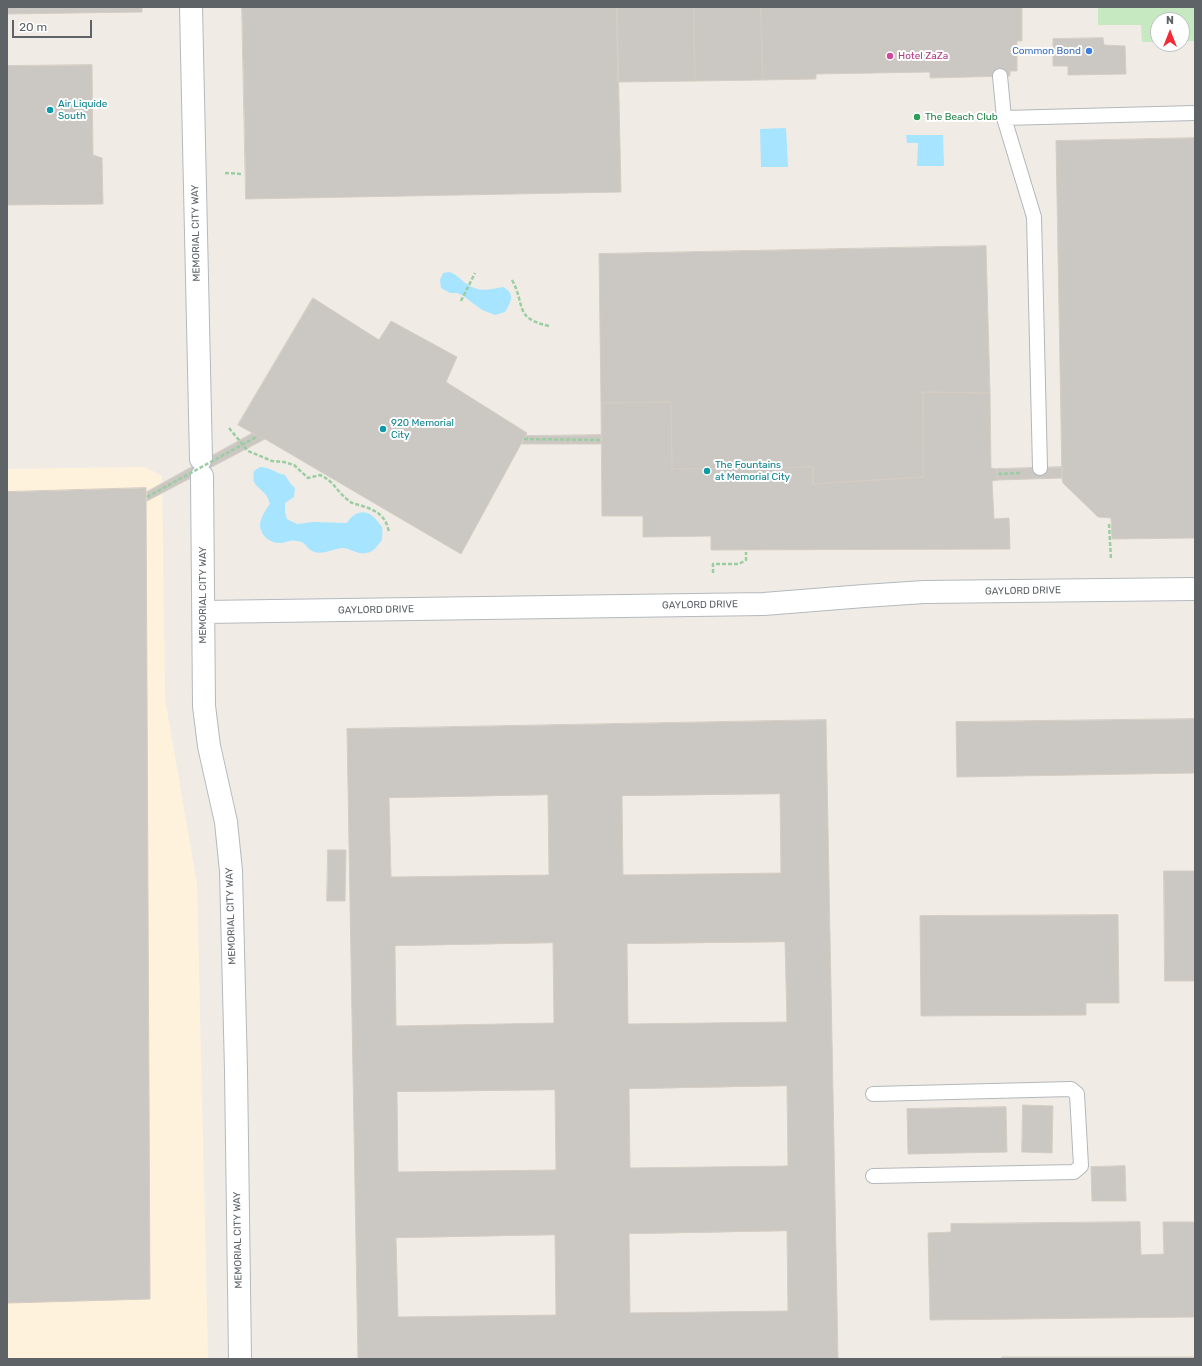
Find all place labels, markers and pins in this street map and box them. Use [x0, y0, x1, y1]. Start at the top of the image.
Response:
place label: Common Bond [1012, 45, 1081, 57]
marker: Common Bond [1084, 46, 1094, 56]
place label: Hotel ZaZa [898, 50, 948, 62]
marker: Hotel ZaZa [885, 51, 895, 61]
place label: Air Liquide South [58, 98, 107, 122]
marker: Air Liquide South [45, 105, 55, 115]
place label: The Beach Club [925, 111, 998, 123]
marker: The Beach Club [912, 112, 922, 122]
place label: 920 Memorial City [391, 417, 454, 440]
marker: 920 Memorial City [378, 424, 388, 434]
place label: The Fountains at Memorial City [715, 459, 790, 482]
marker: The Fountains at Memorial City [702, 466, 712, 476]

